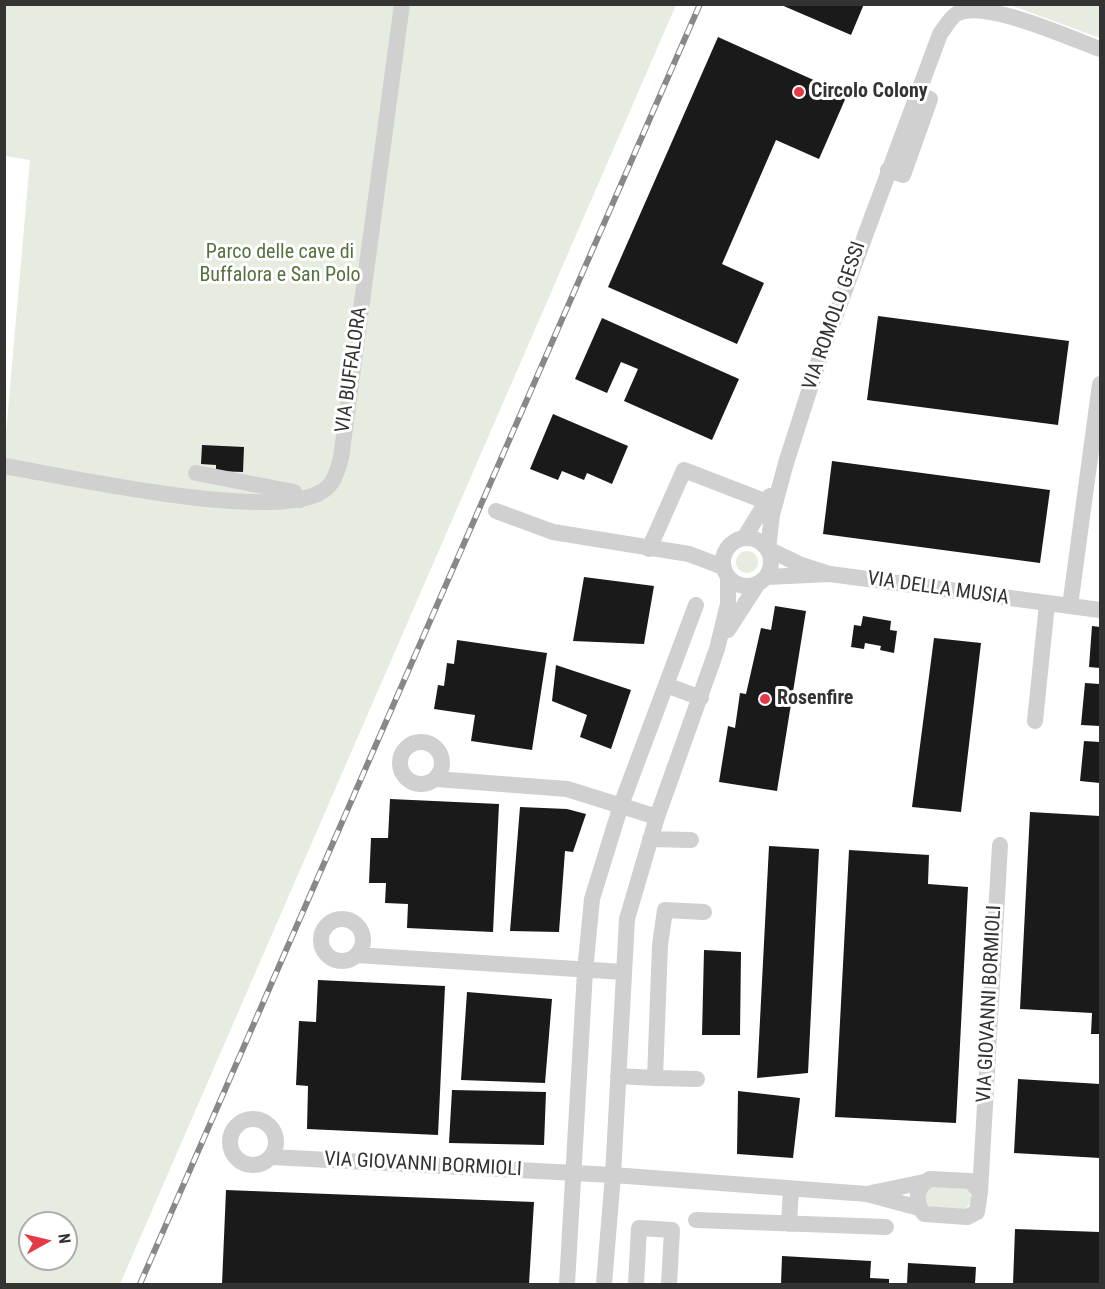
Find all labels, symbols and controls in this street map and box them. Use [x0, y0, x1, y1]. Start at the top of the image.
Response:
place label: Circolo Colony [811, 80, 928, 104]
marker: Circolo Colony [792, 85, 806, 99]
street label: VIA ROMOLO GESSI [798, 239, 872, 393]
park label: Parco delle cave di Buffalora e San Polo [199, 241, 361, 288]
street label: VIA BUFFALORA [331, 306, 373, 434]
street label: VIA DELLA MUSIA [866, 567, 1010, 611]
place label: Rosenfire [777, 687, 853, 711]
marker: Rosenfire [758, 692, 772, 706]
street label: VIA GIOVANNI BORMIOLI [973, 905, 1007, 1103]
street label: VIA GIOVANNI BORMIOLI [324, 1148, 522, 1182]
north arrow [18, 1211, 78, 1271]
text: N [54, 1233, 74, 1245]

